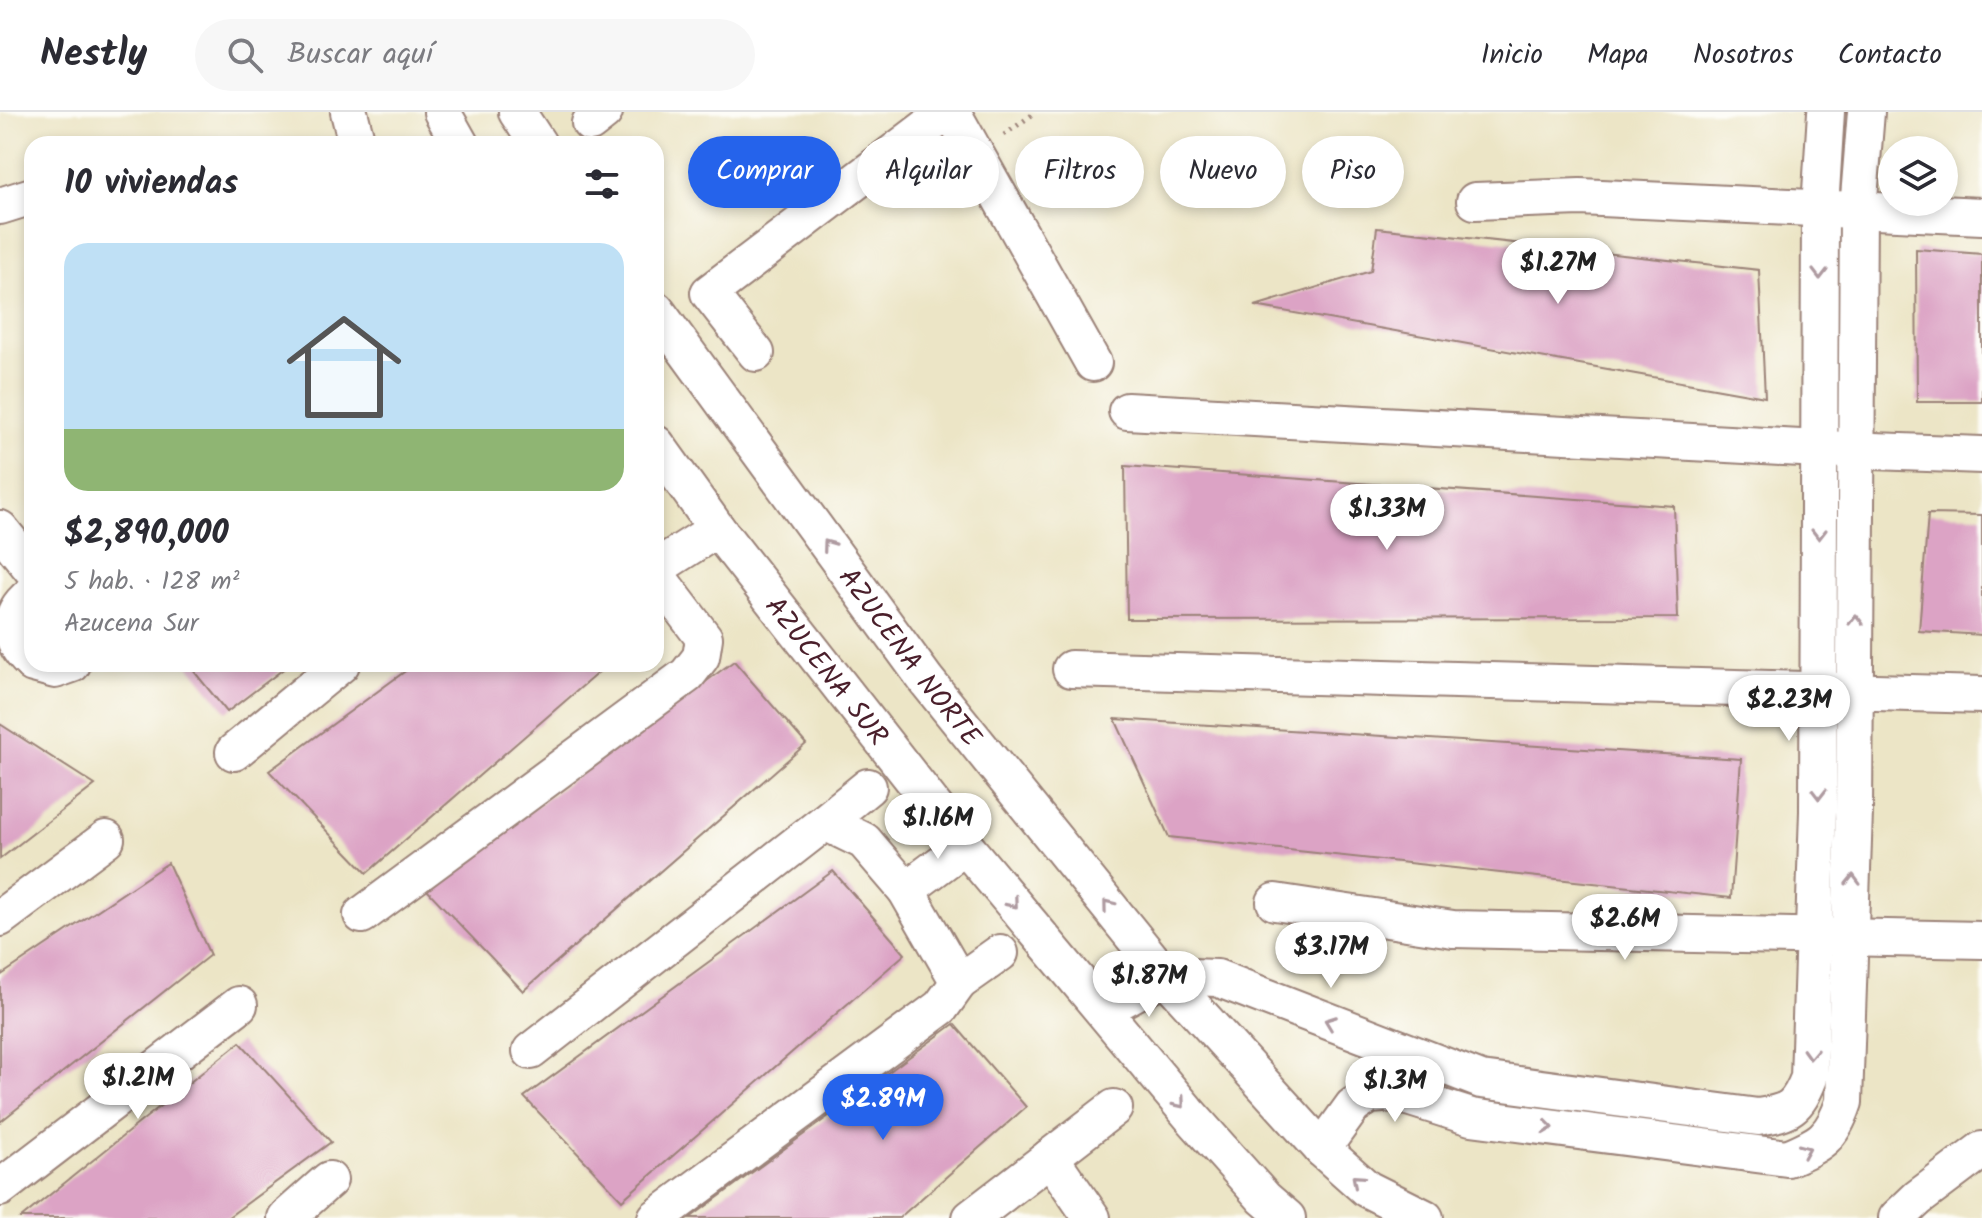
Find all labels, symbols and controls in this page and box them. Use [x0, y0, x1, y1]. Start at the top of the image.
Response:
search box [195, 19, 755, 91]
text: Nestly [40, 25, 147, 85]
text: Buscar aquí [287, 31, 433, 79]
icon: search [223, 33, 267, 77]
text: Inicio [1481, 33, 1543, 78]
text: Mapa [1587, 33, 1649, 78]
text: Nosotros [1693, 33, 1794, 78]
text: Contacto [1838, 33, 1942, 78]
chip: Comprar [688, 136, 841, 208]
chip: Alquilar [857, 136, 999, 208]
chip: Filtros [1015, 136, 1144, 208]
chip: Nuevo [1160, 136, 1286, 208]
chip: Piso [1302, 136, 1404, 208]
map controls [1878, 136, 1958, 216]
button: layers [1878, 136, 1958, 216]
text: 10 viviendas [64, 157, 238, 211]
icon: filters [580, 162, 624, 206]
pin: $1.27M [1493, 238, 1623, 306]
text: $1.27M [1520, 243, 1596, 285]
one-way arrow [1811, 268, 1829, 281]
icon: home [272, 295, 416, 439]
pin: $1.33M [1322, 484, 1452, 552]
text: $1.33M [1348, 489, 1426, 531]
text: $2,890,000 [64, 507, 229, 561]
one-way arrow [1810, 528, 1828, 541]
one-way arrow [823, 539, 837, 554]
street label: AZUCENA NORTE [826, 559, 992, 758]
text: 5 hab. · 128 m² [64, 561, 239, 603]
street label: AZUCENA SUR [753, 587, 899, 756]
text: Azucena Sur [64, 603, 198, 645]
one-way arrow [1847, 613, 1865, 626]
pin: $2.23M [1724, 675, 1854, 743]
text: $2.23M [1746, 680, 1832, 722]
one-way arrow [1810, 788, 1827, 801]
pin: $1.16M [873, 793, 1003, 861]
text: $1.16M [902, 798, 974, 840]
one-way arrow [1844, 873, 1861, 886]
one-way arrow [1003, 894, 1018, 909]
pin: $2.6M [1569, 894, 1681, 962]
text: $2.6M [1590, 899, 1660, 941]
one-way arrow [1103, 900, 1118, 914]
pin: $3.17M [1266, 922, 1396, 990]
text: $3.17M [1293, 927, 1369, 969]
pin: $1.87M [1084, 951, 1214, 1019]
text: $1.87M [1111, 956, 1187, 998]
one-way arrow [1324, 1015, 1338, 1032]
one-way arrow [1802, 1048, 1819, 1061]
pin: $1.21M [73, 1053, 203, 1121]
pin: $1.3M [1339, 1056, 1451, 1124]
text: $1.21M [102, 1058, 174, 1100]
text: $1.3M [1363, 1061, 1427, 1103]
pin: $2.89M [818, 1074, 948, 1142]
text: $2.89M [841, 1079, 925, 1121]
one-way arrow [1170, 1093, 1185, 1108]
one-way arrow [1541, 1118, 1555, 1135]
one-way arrow [1797, 1144, 1811, 1160]
one-way arrow [1352, 1175, 1367, 1190]

